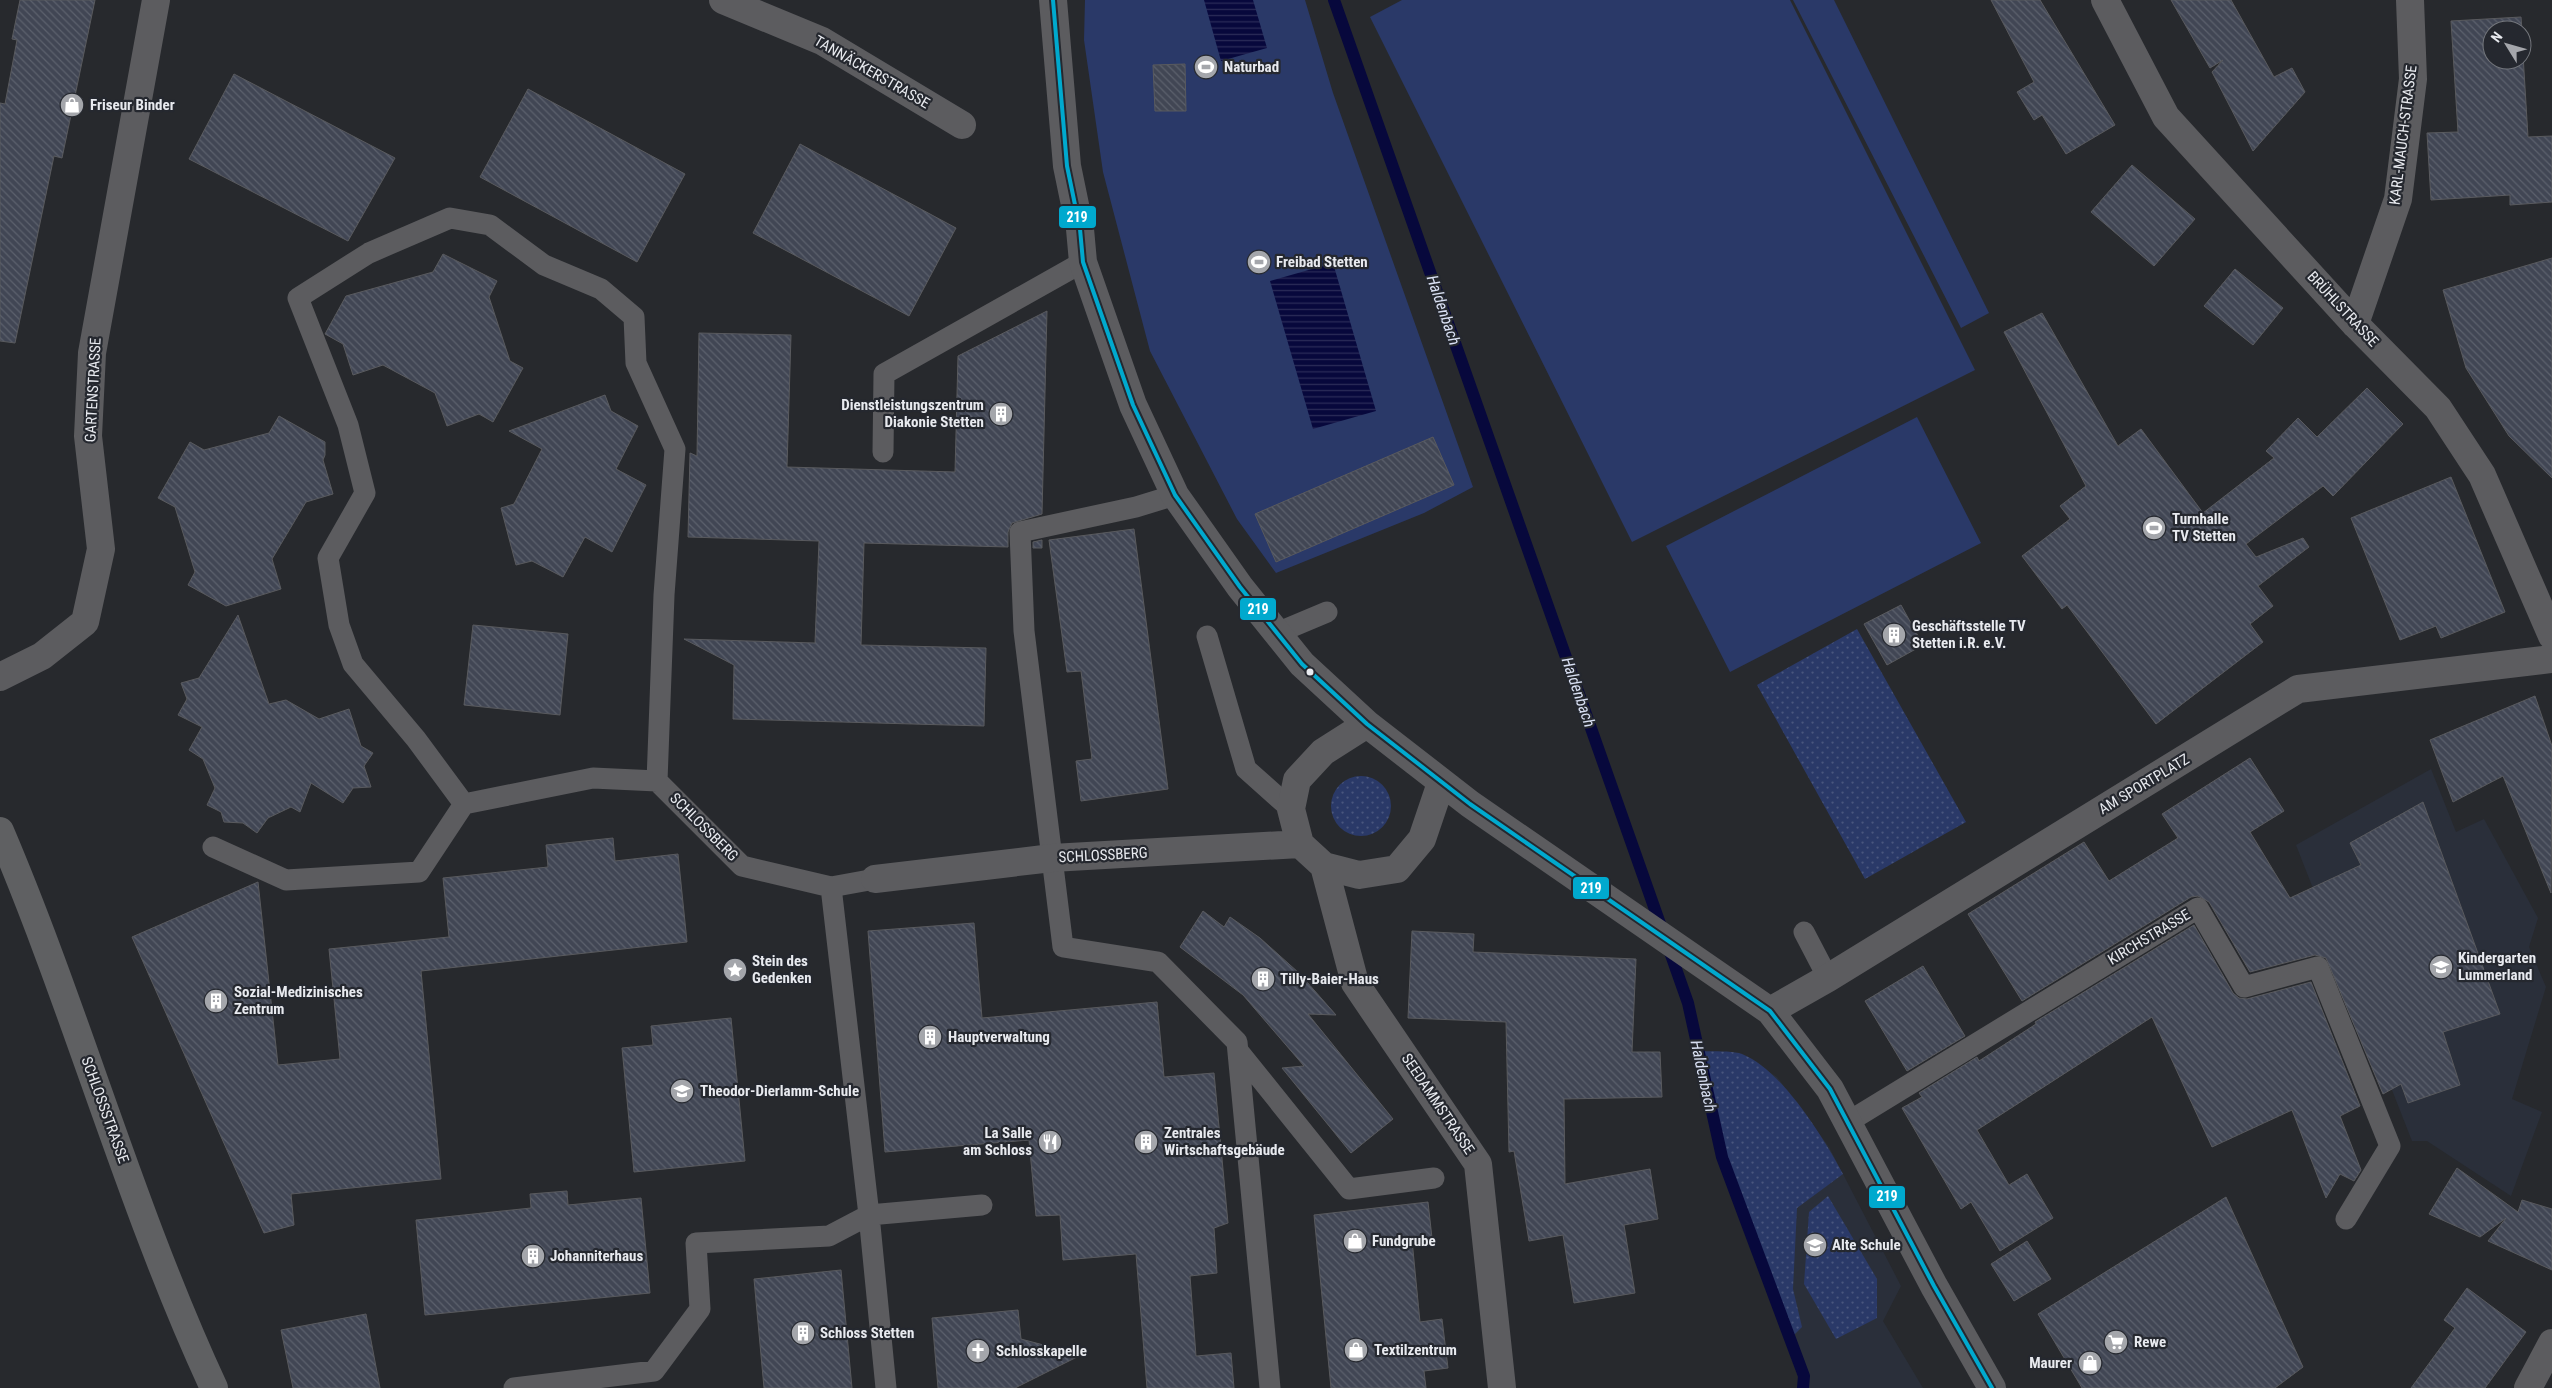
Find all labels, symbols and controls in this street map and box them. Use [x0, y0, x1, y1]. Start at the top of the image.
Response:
north arrow [2482, 20, 2532, 70]
text: N [2488, 29, 2506, 45]
street label: TANNÄCKERSTRASSE [811, 32, 933, 112]
sports icon: Naturbad [1193, 54, 1219, 80]
place label: Naturbad [1224, 58, 1279, 76]
street label: KARL-MAUCH-STRASSE [2385, 64, 2421, 206]
shop icon: Friseur Binder [59, 92, 85, 118]
place label: Friseur Binder [90, 96, 175, 114]
line badge: 219 [1058, 205, 1097, 229]
text: 219 [1066, 209, 1088, 225]
sports icon: Freibad Stetten [1246, 249, 1272, 275]
place label: Freibad Stetten [1276, 253, 1368, 271]
street label: BRÜHLSTRASSE [2304, 268, 2382, 350]
water label: Haldenbach [1423, 273, 1464, 348]
street label: GARTENSTRASSE [81, 337, 105, 443]
place label: Dienstleistungszentrum Diakonie Stetten [841, 396, 984, 431]
building icon: Dienstleistungszentrum Diakonie Stetten [988, 401, 1014, 427]
place label: Turnhalle TV Stetten [2172, 510, 2236, 545]
sports icon: Turnhalle TV Stetten [2141, 515, 2167, 541]
line badge: 219 [1239, 597, 1277, 621]
text: 219 [1247, 601, 1269, 617]
place label: Geschäftsstelle TV Stetten i.R. e.V. [1912, 617, 2026, 652]
building icon: Geschäftsstelle TV Stetten i.R. e.V. [1881, 622, 1907, 648]
water label: Haldenbach [1558, 655, 1599, 730]
unlabelled marker [1305, 667, 1315, 677]
street label: AM SPORTPLATZ [2095, 750, 2193, 818]
street label: SCHLOSSBERG [666, 789, 742, 865]
street label: SCHLOSSBERG [1058, 844, 1148, 866]
line badge: 219 [1572, 876, 1610, 900]
text: 219 [1580, 880, 1602, 896]
street label: KIRCHSTRASSE [2105, 905, 2193, 969]
place label: Kindergarten Lummerland [2458, 949, 2536, 984]
place label: Stein des Gedenken [752, 952, 812, 987]
school or university icon: Kindergarten Lummerland [2428, 954, 2454, 980]
place icon: Stein des Gedenken [722, 957, 748, 983]
building icon: Tilly-Baier-Haus [1250, 966, 1276, 992]
place label: Tilly-Baier-Haus [1280, 970, 1379, 988]
place label: Sozial-Medizinisches Zentrum [234, 983, 363, 1018]
building icon: Sozial-Medizinisches Zentrum [203, 988, 229, 1014]
building icon: Hauptverwaltung [917, 1024, 943, 1050]
place label: Hauptverwaltung [948, 1028, 1050, 1046]
water label: Haldenbach [1687, 1038, 1720, 1114]
street label: SEEDAMMSTRASSE [1398, 1050, 1478, 1158]
street label: SCHLOSSSTRASSE [77, 1054, 133, 1166]
school or university icon: Theodor-Dierlamm-Schule [669, 1078, 695, 1104]
place label: Theodor-Dierlamm-Schule [700, 1082, 859, 1100]
place label: La Salle am Schloss [963, 1124, 1032, 1159]
place label: Zentrales Wirtschaftsgebäude [1164, 1124, 1285, 1159]
restaurant icon: La Salle am Schloss [1037, 1129, 1063, 1155]
building icon: Zentrales Wirtschaftsgebäude [1133, 1129, 1159, 1155]
line badge: 219 [1868, 1185, 1906, 1209]
text: 219 [1876, 1188, 1898, 1204]
shop icon: Fundgrube [1342, 1228, 1368, 1254]
place label: Fundgrube [1372, 1232, 1436, 1250]
school or university icon: Alte Schule [1802, 1232, 1828, 1258]
place label: Alte Schule [1832, 1236, 1901, 1254]
building icon: Johanniterhaus [520, 1243, 546, 1269]
place label: Johanniterhaus [550, 1247, 643, 1265]
building icon: Schloss Stetten [790, 1320, 816, 1346]
place label: Schloss Stetten [820, 1324, 914, 1342]
supermarket icon: Rewe [2103, 1329, 2129, 1355]
place label: Rewe [2134, 1333, 2166, 1351]
shop icon: Textilzentrum [1343, 1337, 1369, 1363]
church icon: Schlosskapelle [965, 1338, 991, 1364]
place label: Textilzentrum [1374, 1341, 1457, 1359]
place label: Schlosskapelle [996, 1342, 1087, 1360]
shop icon: Maurer [2077, 1350, 2103, 1376]
place label: Maurer [2029, 1354, 2072, 1372]

